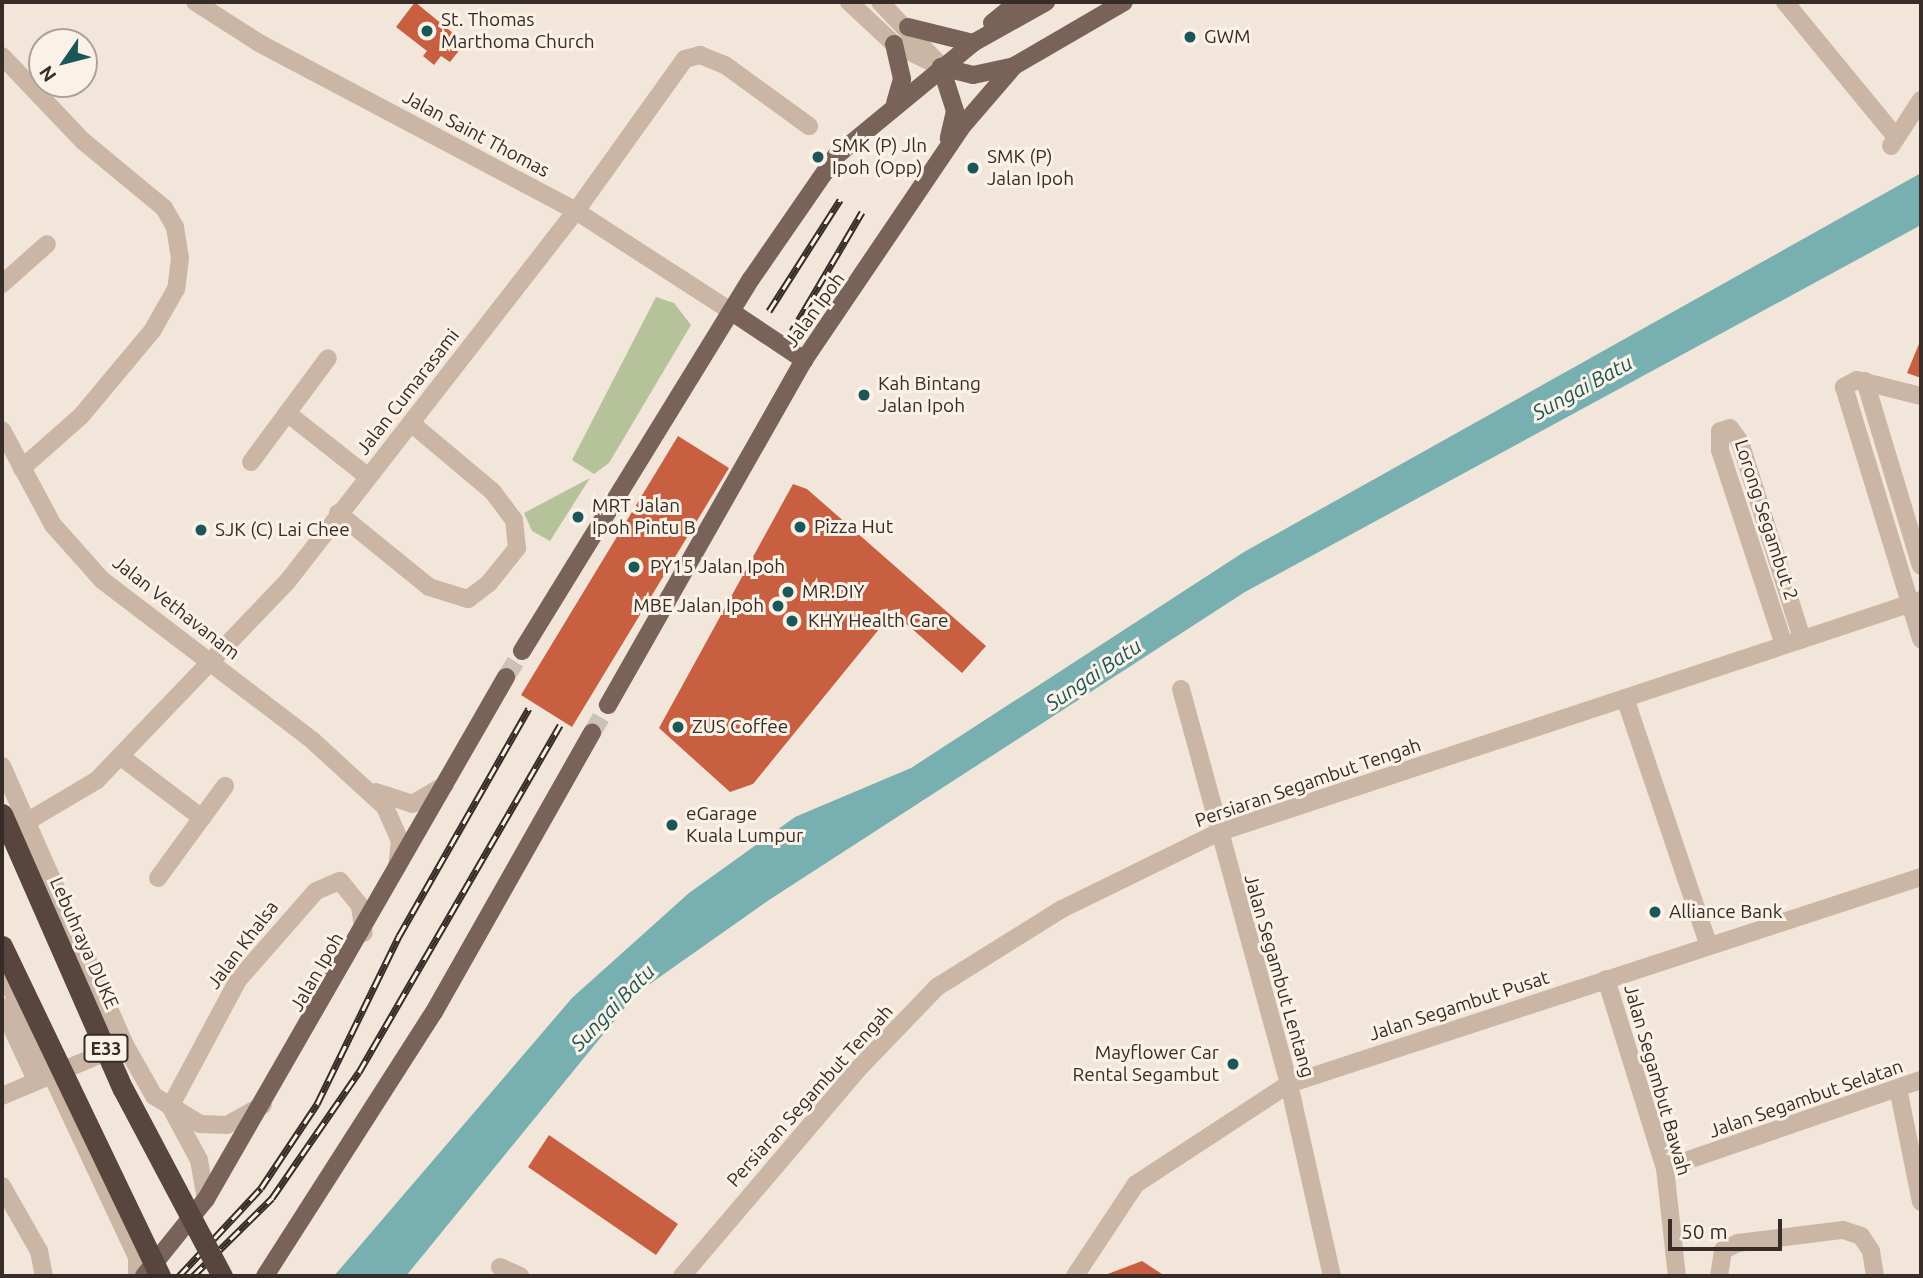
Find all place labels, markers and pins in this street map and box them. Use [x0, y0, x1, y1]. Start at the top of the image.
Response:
place label: St. Thomas Marthoma Church [441, 9, 595, 53]
marker: St. Thomas Marthoma Church [419, 23, 435, 39]
place label: GWM [1204, 26, 1251, 48]
marker: GWM [1182, 29, 1198, 45]
place label: SMK (P) Jln Ipoh (Opp) [832, 135, 927, 179]
place label: SMK (P) Jalan Ipoh [987, 146, 1074, 190]
marker: SMK (P) Jln Ipoh (Opp) [810, 149, 826, 165]
marker: SMK (P) Jalan Ipoh [965, 160, 981, 176]
place label: Kah Bintang Jalan Ipoh [878, 373, 981, 417]
marker: Kah Bintang Jalan Ipoh [856, 387, 872, 403]
place label: MRT Jalan Ipoh Pintu B [592, 495, 696, 539]
marker: MRT Jalan Ipoh Pintu B [570, 509, 586, 525]
place label: Pizza Hut [814, 516, 893, 538]
place label: SJK (C) Lai Chee [215, 519, 350, 541]
marker: Pizza Hut [792, 519, 808, 535]
marker: SJK (C) Lai Chee [193, 522, 209, 538]
place label: PY15 Jalan Ipoh [650, 556, 785, 578]
marker: PY15 Jalan Ipoh [624, 557, 644, 577]
place label: MR.DIY [802, 581, 865, 603]
marker: MR.DIY [780, 584, 796, 600]
place label: MBE Jalan Ipoh [633, 595, 764, 617]
marker: MBE Jalan Ipoh [770, 598, 786, 614]
place label: KHY Health Care [808, 610, 948, 632]
marker: KHY Health Care [782, 611, 802, 631]
place label: ZUS Coffee [692, 716, 788, 738]
marker: ZUS Coffee [670, 719, 686, 735]
place label: eGarage Kuala Lumpur [686, 803, 803, 847]
marker: eGarage Kuala Lumpur [664, 817, 680, 833]
place label: Alliance Bank [1669, 901, 1782, 923]
marker: Alliance Bank [1647, 904, 1663, 920]
place label: Mayflower Car Rental Segambut [1072, 1042, 1219, 1086]
marker: Mayflower Car Rental Segambut [1225, 1056, 1241, 1072]

